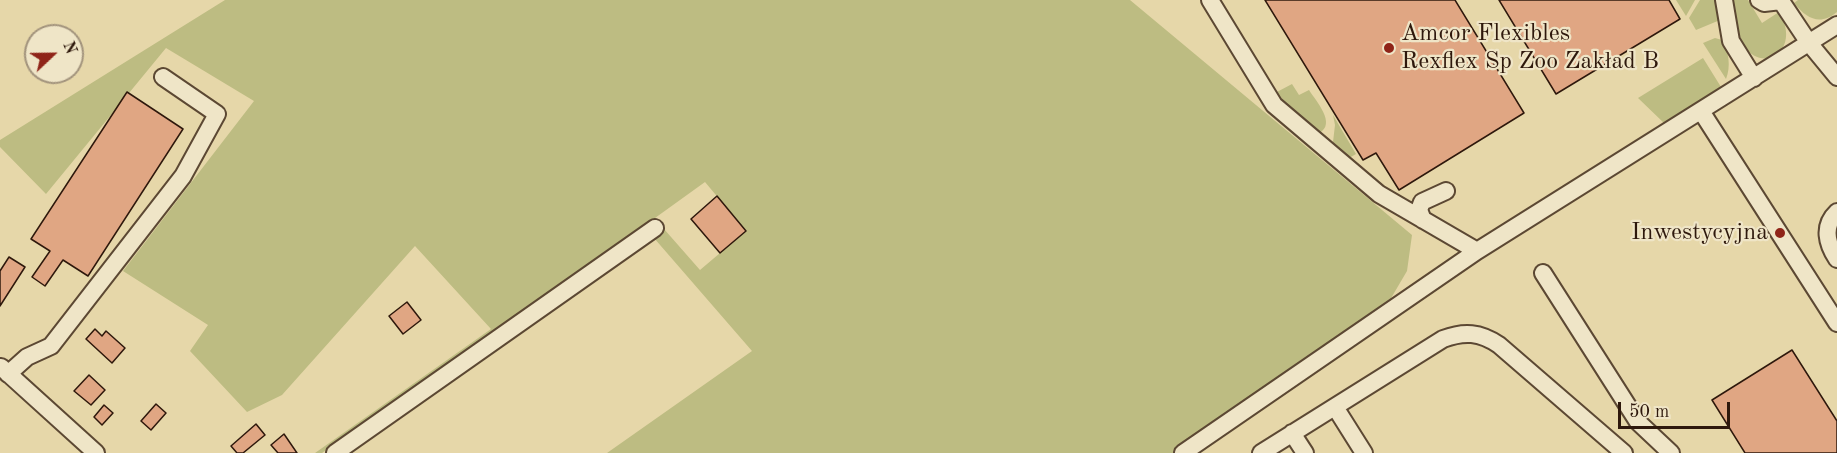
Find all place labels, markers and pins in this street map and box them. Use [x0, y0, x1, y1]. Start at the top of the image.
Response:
place label: Amcor Flexibles Rexflex Sp Zoo Zakład B [1401, 20, 1659, 76]
marker: Amcor Flexibles Rexflex Sp Zoo Zakład B [1382, 41, 1396, 55]
place label: Inwestycyjna [1631, 219, 1768, 247]
marker: Inwestycyjna [1773, 226, 1787, 240]

